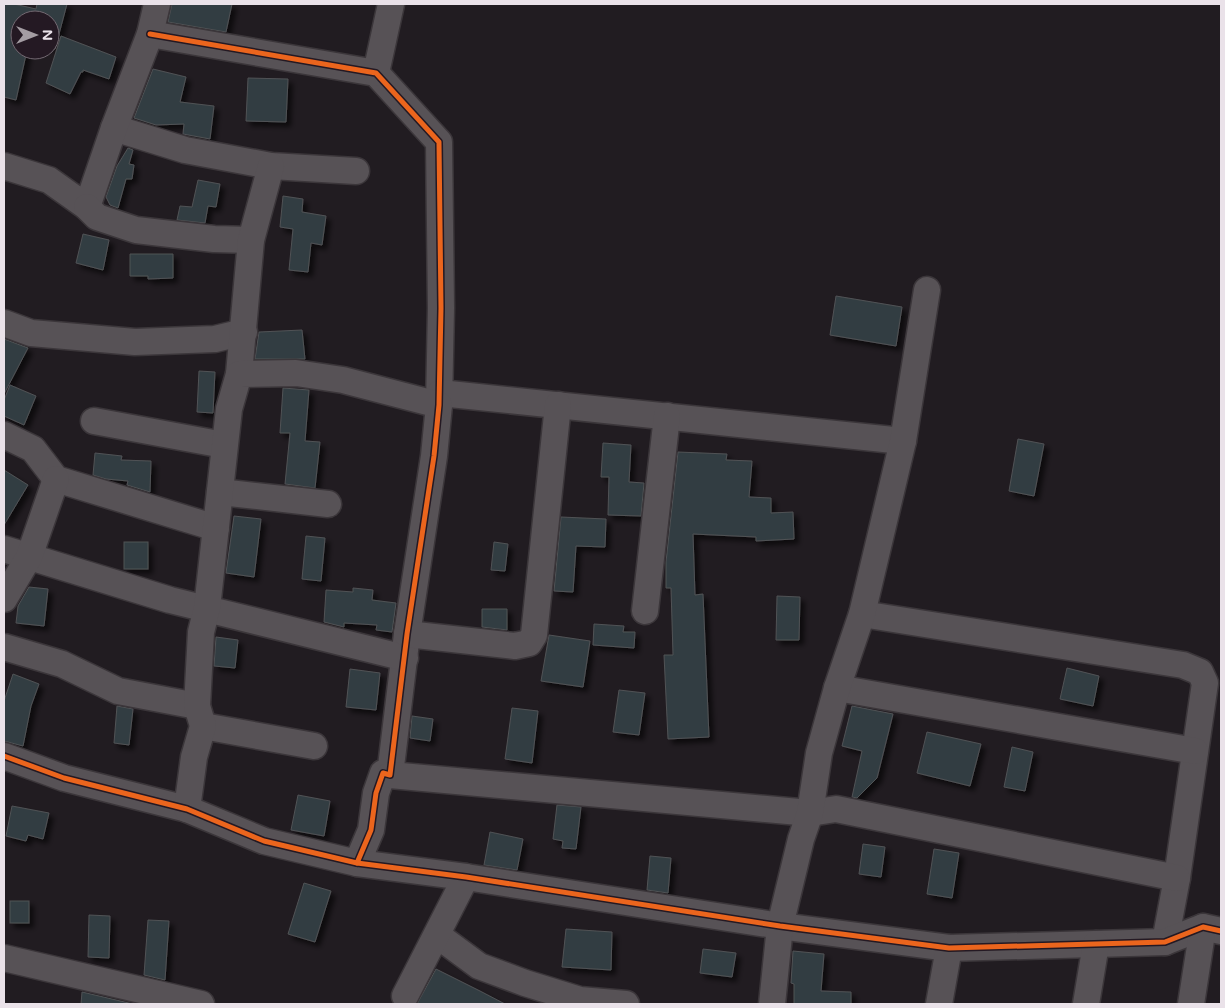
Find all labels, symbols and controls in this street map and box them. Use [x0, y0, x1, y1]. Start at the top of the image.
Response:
north arrow [10, 10, 60, 60]
text: N [39, 29, 56, 41]

